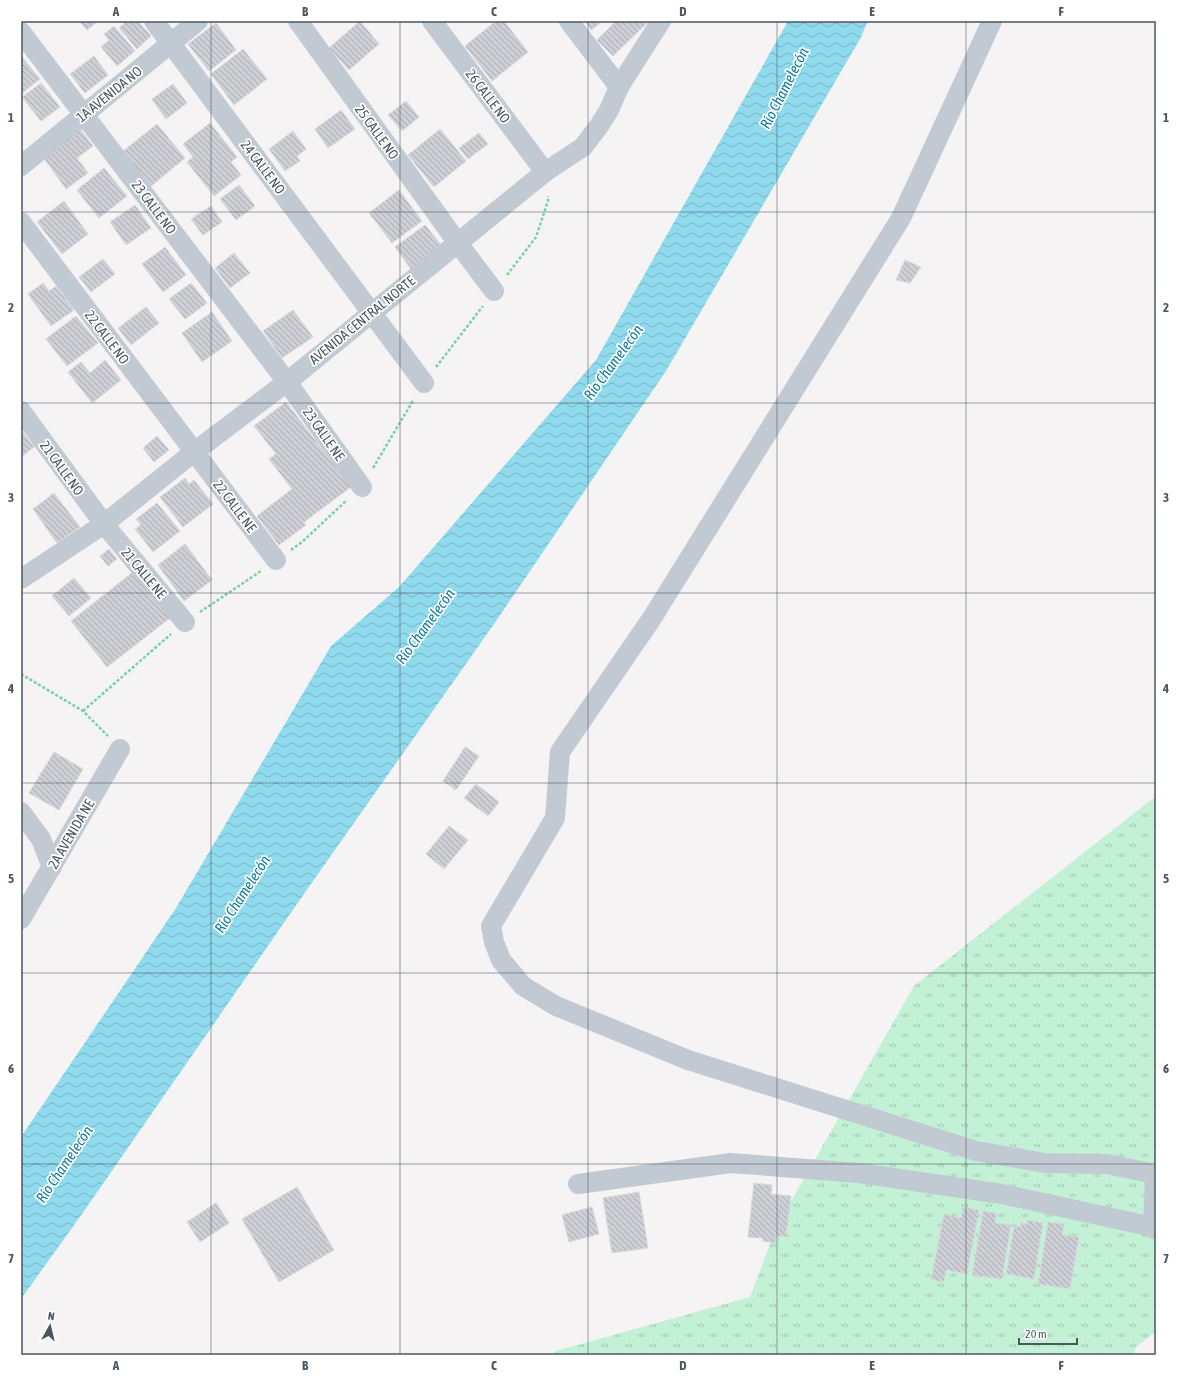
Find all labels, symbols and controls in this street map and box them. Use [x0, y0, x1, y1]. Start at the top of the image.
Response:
text: A [112, 4, 120, 19]
text: B [302, 4, 309, 19]
text: C [491, 4, 497, 19]
text: D [679, 4, 687, 19]
text: E [869, 4, 875, 19]
text: F [1058, 4, 1064, 19]
water label: Río Chamelecón [756, 45, 812, 131]
street label: 1A AVENIDA NO [73, 63, 145, 125]
street label: 26 CALLE NO [463, 66, 513, 126]
street label: 25 CALLE NO [352, 102, 402, 162]
text: 1 [8, 110, 14, 125]
text: 1 [1163, 110, 1169, 125]
street label: 24 CALLE NO [238, 137, 288, 197]
street label: 23 CALLE NO [129, 177, 179, 237]
street label: AVENIDA CENTRAL NORTE [306, 272, 418, 368]
text: 2 [8, 300, 14, 315]
text: 2 [1163, 300, 1169, 315]
street label: 22 CALLE NO [82, 307, 132, 367]
water label: Río Chamelecón [580, 321, 646, 403]
street label: 23 CALLE NE [300, 404, 348, 464]
street label: 21 CALLE NO [37, 438, 87, 498]
street label: 22 CALLE NE [210, 477, 260, 535]
text: 3 [8, 490, 14, 505]
text: 3 [1163, 490, 1169, 505]
street label: 21 CALLE NE [118, 544, 170, 602]
water label: Río Chamelecón [392, 585, 458, 667]
text: 4 [7, 681, 14, 696]
text: 4 [1162, 681, 1169, 696]
street label: 2A AVENIDA NE [45, 796, 97, 872]
water label: Río Chamelecón [211, 852, 273, 936]
text: 5 [8, 871, 14, 886]
text: 5 [1163, 871, 1169, 886]
text: 6 [8, 1061, 14, 1076]
text: 6 [1163, 1061, 1169, 1076]
water label: Río Chamelecón [32, 1122, 96, 1206]
text: 7 [8, 1251, 14, 1266]
text: 7 [1163, 1251, 1169, 1266]
north arrow [30, 1306, 70, 1346]
text: N [47, 1310, 55, 1322]
scale bar [1019, 1320, 1077, 1346]
text: 20 m [1025, 1327, 1047, 1341]
text: A [112, 1358, 120, 1373]
text: B [302, 1358, 309, 1373]
text: C [491, 1358, 497, 1373]
text: D [679, 1358, 687, 1373]
text: E [869, 1358, 875, 1373]
text: F [1058, 1358, 1064, 1373]

